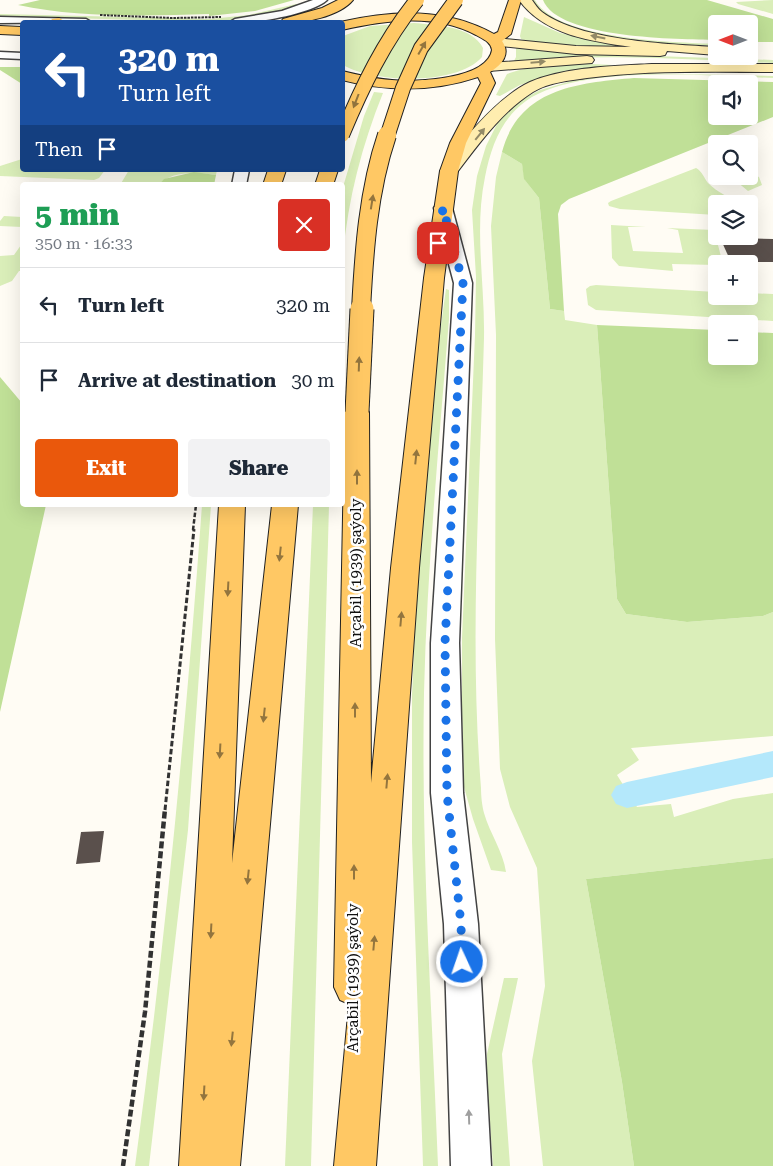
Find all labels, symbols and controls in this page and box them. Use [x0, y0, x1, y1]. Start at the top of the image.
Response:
north arrow [708, 15, 758, 65]
map controls [708, 15, 758, 365]
one-way arrow [591, 33, 606, 41]
text: 320 m [118, 39, 219, 80]
icon: left [35, 40, 100, 105]
one-way arrow [418, 42, 427, 55]
one-way arrow [530, 58, 546, 66]
button: sound [708, 75, 758, 125]
text: Turn left [118, 81, 211, 106]
one-way arrow [352, 94, 360, 109]
one-way arrow [475, 128, 486, 141]
icon: arrive [93, 135, 121, 163]
button: search [708, 135, 758, 185]
text: Then [35, 138, 83, 161]
one-way arrow [369, 194, 377, 210]
button: layers [708, 195, 758, 245]
text: 5 min [35, 197, 119, 232]
button: close [278, 199, 330, 251]
pin [417, 222, 459, 264]
icon: arrive [424, 229, 452, 257]
text: 350 m · 16:33 [35, 234, 133, 253]
button: + [708, 255, 758, 305]
icon: left [35, 291, 63, 319]
text: Turn left [78, 294, 164, 317]
text: 320 m [276, 294, 330, 317]
button: − [708, 315, 758, 365]
one-way arrow [356, 355, 364, 371]
icon: arrive [35, 366, 63, 394]
text: Arrive at destination [78, 369, 276, 392]
text: 30 m [291, 369, 335, 392]
button: Exit [35, 439, 178, 497]
button: Share [188, 439, 330, 497]
one-way arrow [412, 449, 420, 465]
one-way arrow [353, 469, 361, 485]
street label: Arçabil (1939) şaýoly [347, 498, 365, 648]
one-way arrow [276, 546, 284, 562]
one-way arrow [223, 581, 231, 597]
one-way arrow [397, 611, 405, 627]
one-way arrow [351, 702, 359, 718]
one-way arrow [260, 708, 268, 724]
one-way arrow [216, 743, 224, 759]
one-way arrow [383, 773, 391, 789]
one-way arrow [350, 864, 358, 880]
one-way arrow [244, 869, 252, 885]
street label: Arçabil (1939) şaýoly [344, 903, 362, 1053]
one-way arrow [207, 923, 215, 939]
one-way arrow [370, 935, 378, 951]
position arrow [435, 935, 487, 987]
one-way arrow [228, 1031, 236, 1047]
one-way arrow [199, 1085, 207, 1101]
one-way arrow [465, 1109, 473, 1125]

